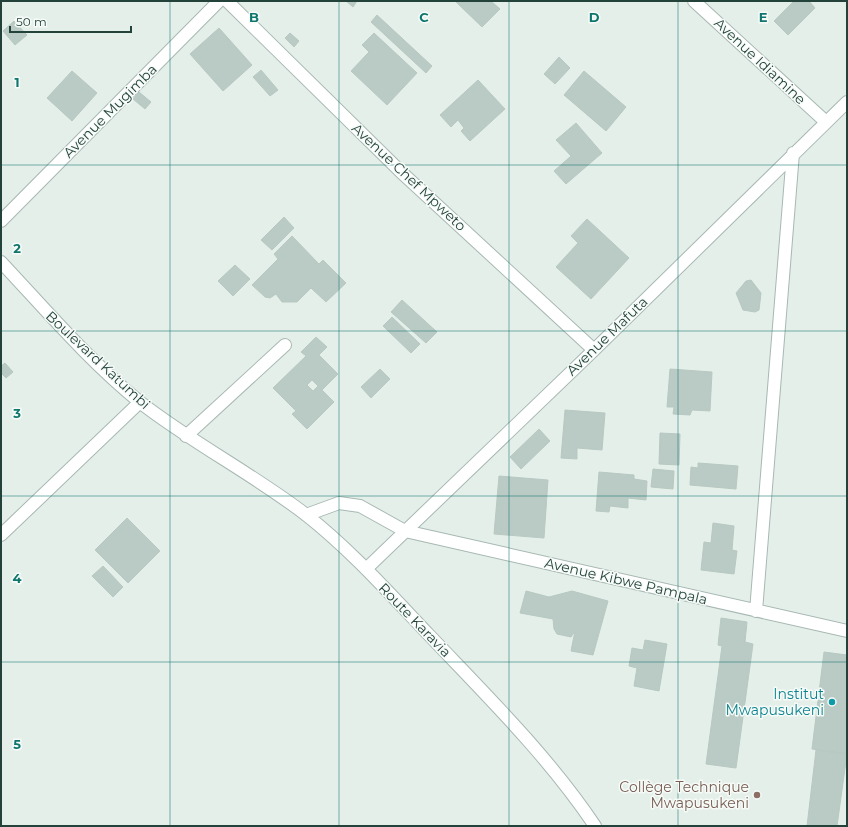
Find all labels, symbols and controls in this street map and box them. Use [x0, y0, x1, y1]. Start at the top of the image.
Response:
scale bar [10, 8, 131, 34]
text: B [249, 9, 259, 25]
text: C [419, 9, 429, 25]
text: D [589, 9, 600, 25]
text: E [759, 9, 768, 25]
text: 50 m [16, 14, 47, 29]
street label: Avenue Idiamine [710, 14, 810, 108]
street label: Avenue Mugimba [59, 60, 161, 162]
text: 1 [14, 74, 20, 90]
street label: Avenue Chef Mpweto [348, 119, 470, 235]
text: 2 [13, 240, 21, 256]
street label: Avenue Mafuta [563, 293, 651, 379]
street label: Boulevard Katumbi [42, 307, 154, 413]
text: 3 [12, 405, 21, 421]
street label: Avenue Kibwe Pampala [543, 554, 709, 608]
text: 4 [13, 570, 22, 586]
street label: Route Karavia [375, 579, 455, 661]
place label: Institut Mwapusukeni [725, 685, 824, 719]
marker: Institut Mwapusukeni [827, 697, 837, 707]
text: 5 [13, 736, 21, 752]
place label: Collège Technique Mwapusukeni [619, 778, 749, 812]
marker: Collège Technique Mwapusukeni [752, 790, 762, 800]

